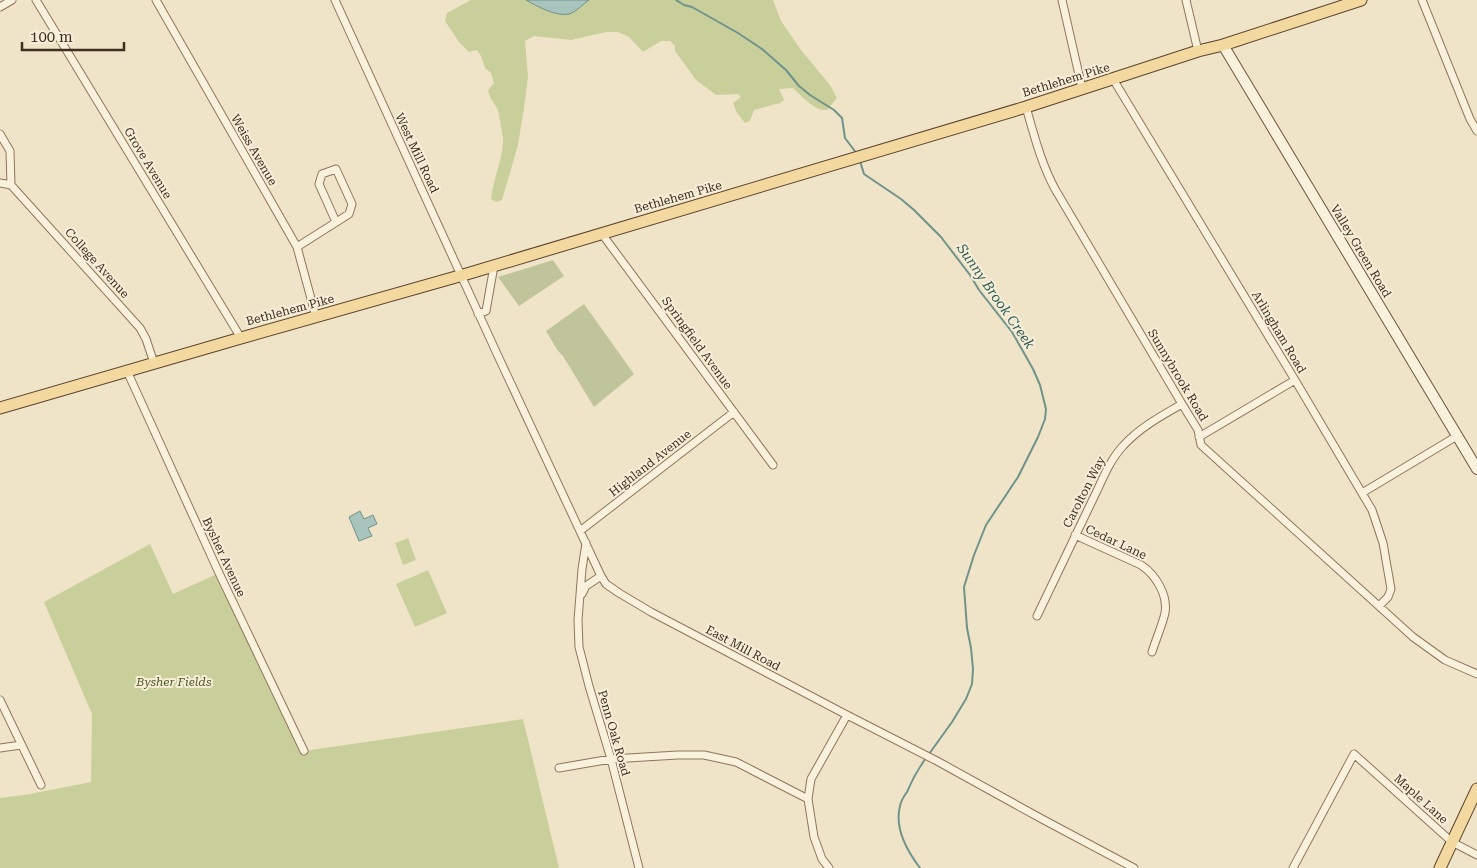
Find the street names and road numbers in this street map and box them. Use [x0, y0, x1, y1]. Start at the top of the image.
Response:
street label: Bethlehem Pike [1021, 60, 1112, 100]
street label: West Mill Road [392, 111, 442, 196]
street label: Weiss Avenue [228, 112, 280, 188]
street label: Grove Avenue [121, 125, 175, 202]
street label: Bethlehem Pike [633, 178, 724, 216]
street label: Valley Green Road [1328, 202, 1394, 300]
street label: College Avenue [62, 225, 132, 301]
street label: Arlingham Road [1249, 288, 1309, 376]
street label: Bethlehem Pike [244, 291, 336, 328]
street label: Springfield Avenue [659, 294, 735, 392]
street label: Sunnybrook Road [1145, 326, 1211, 424]
street label: Highland Avenue [606, 426, 694, 499]
street label: Carolton Way [1060, 453, 1108, 530]
street label: Bysher Avenue [199, 515, 249, 599]
street label: Cedar Lane [1083, 522, 1149, 562]
street label: East Mill Road [703, 622, 783, 674]
street label: Penn Oak Road [595, 688, 633, 778]
street label: Maple Lane [1391, 771, 1451, 827]

